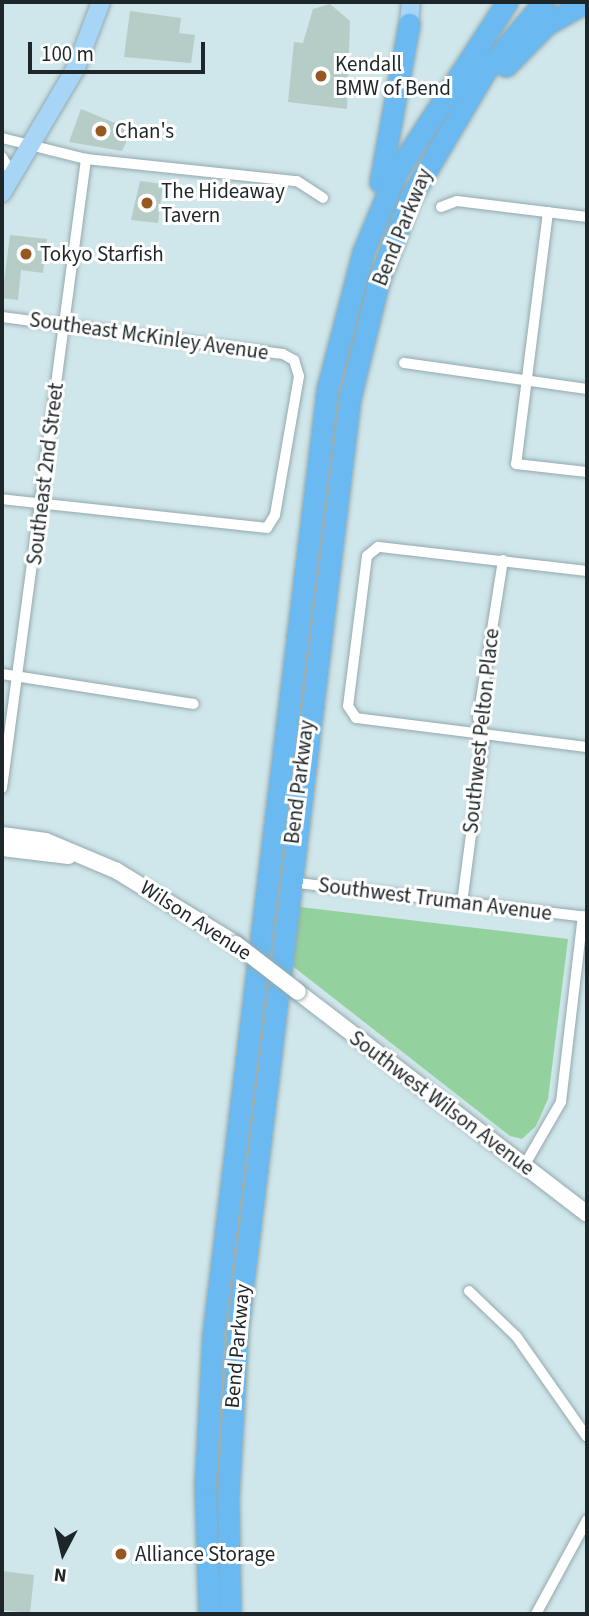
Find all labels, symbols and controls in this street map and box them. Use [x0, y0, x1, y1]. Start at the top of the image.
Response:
scale bar [32, 28, 208, 72]
text: 100 m [41, 39, 94, 69]
place label: Kendall BMW of Bend [335, 51, 451, 101]
marker: Kendall BMW of Bend [313, 68, 329, 84]
place label: Chan's [115, 118, 174, 144]
marker: Chan's [93, 123, 109, 139]
street label: Bend Parkway [367, 164, 437, 290]
place label: The Hideaway Tavern [161, 178, 285, 228]
marker: The Hideaway Tavern [139, 195, 155, 211]
place label: Tokyo Starfish [40, 241, 164, 267]
marker: Tokyo Starfish [18, 246, 34, 262]
street label: Southeast McKinley Avenue [28, 307, 270, 365]
street label: Southeast 2nd Street [21, 381, 69, 567]
street label: Southwest Pelton Place [458, 627, 504, 835]
street label: Bend Parkway [279, 719, 319, 845]
street label: Southwest Truman Avenue [317, 872, 553, 926]
street label: Wilson Avenue [136, 875, 256, 965]
street label: Southwest Wilson Avenue [344, 1025, 540, 1181]
street label: Bend Parkway [219, 1283, 255, 1409]
north arrow [28, 1518, 98, 1588]
place label: Alliance Storage [135, 1541, 275, 1567]
marker: Alliance Storage [113, 1546, 129, 1562]
text: N [52, 1560, 68, 1589]

